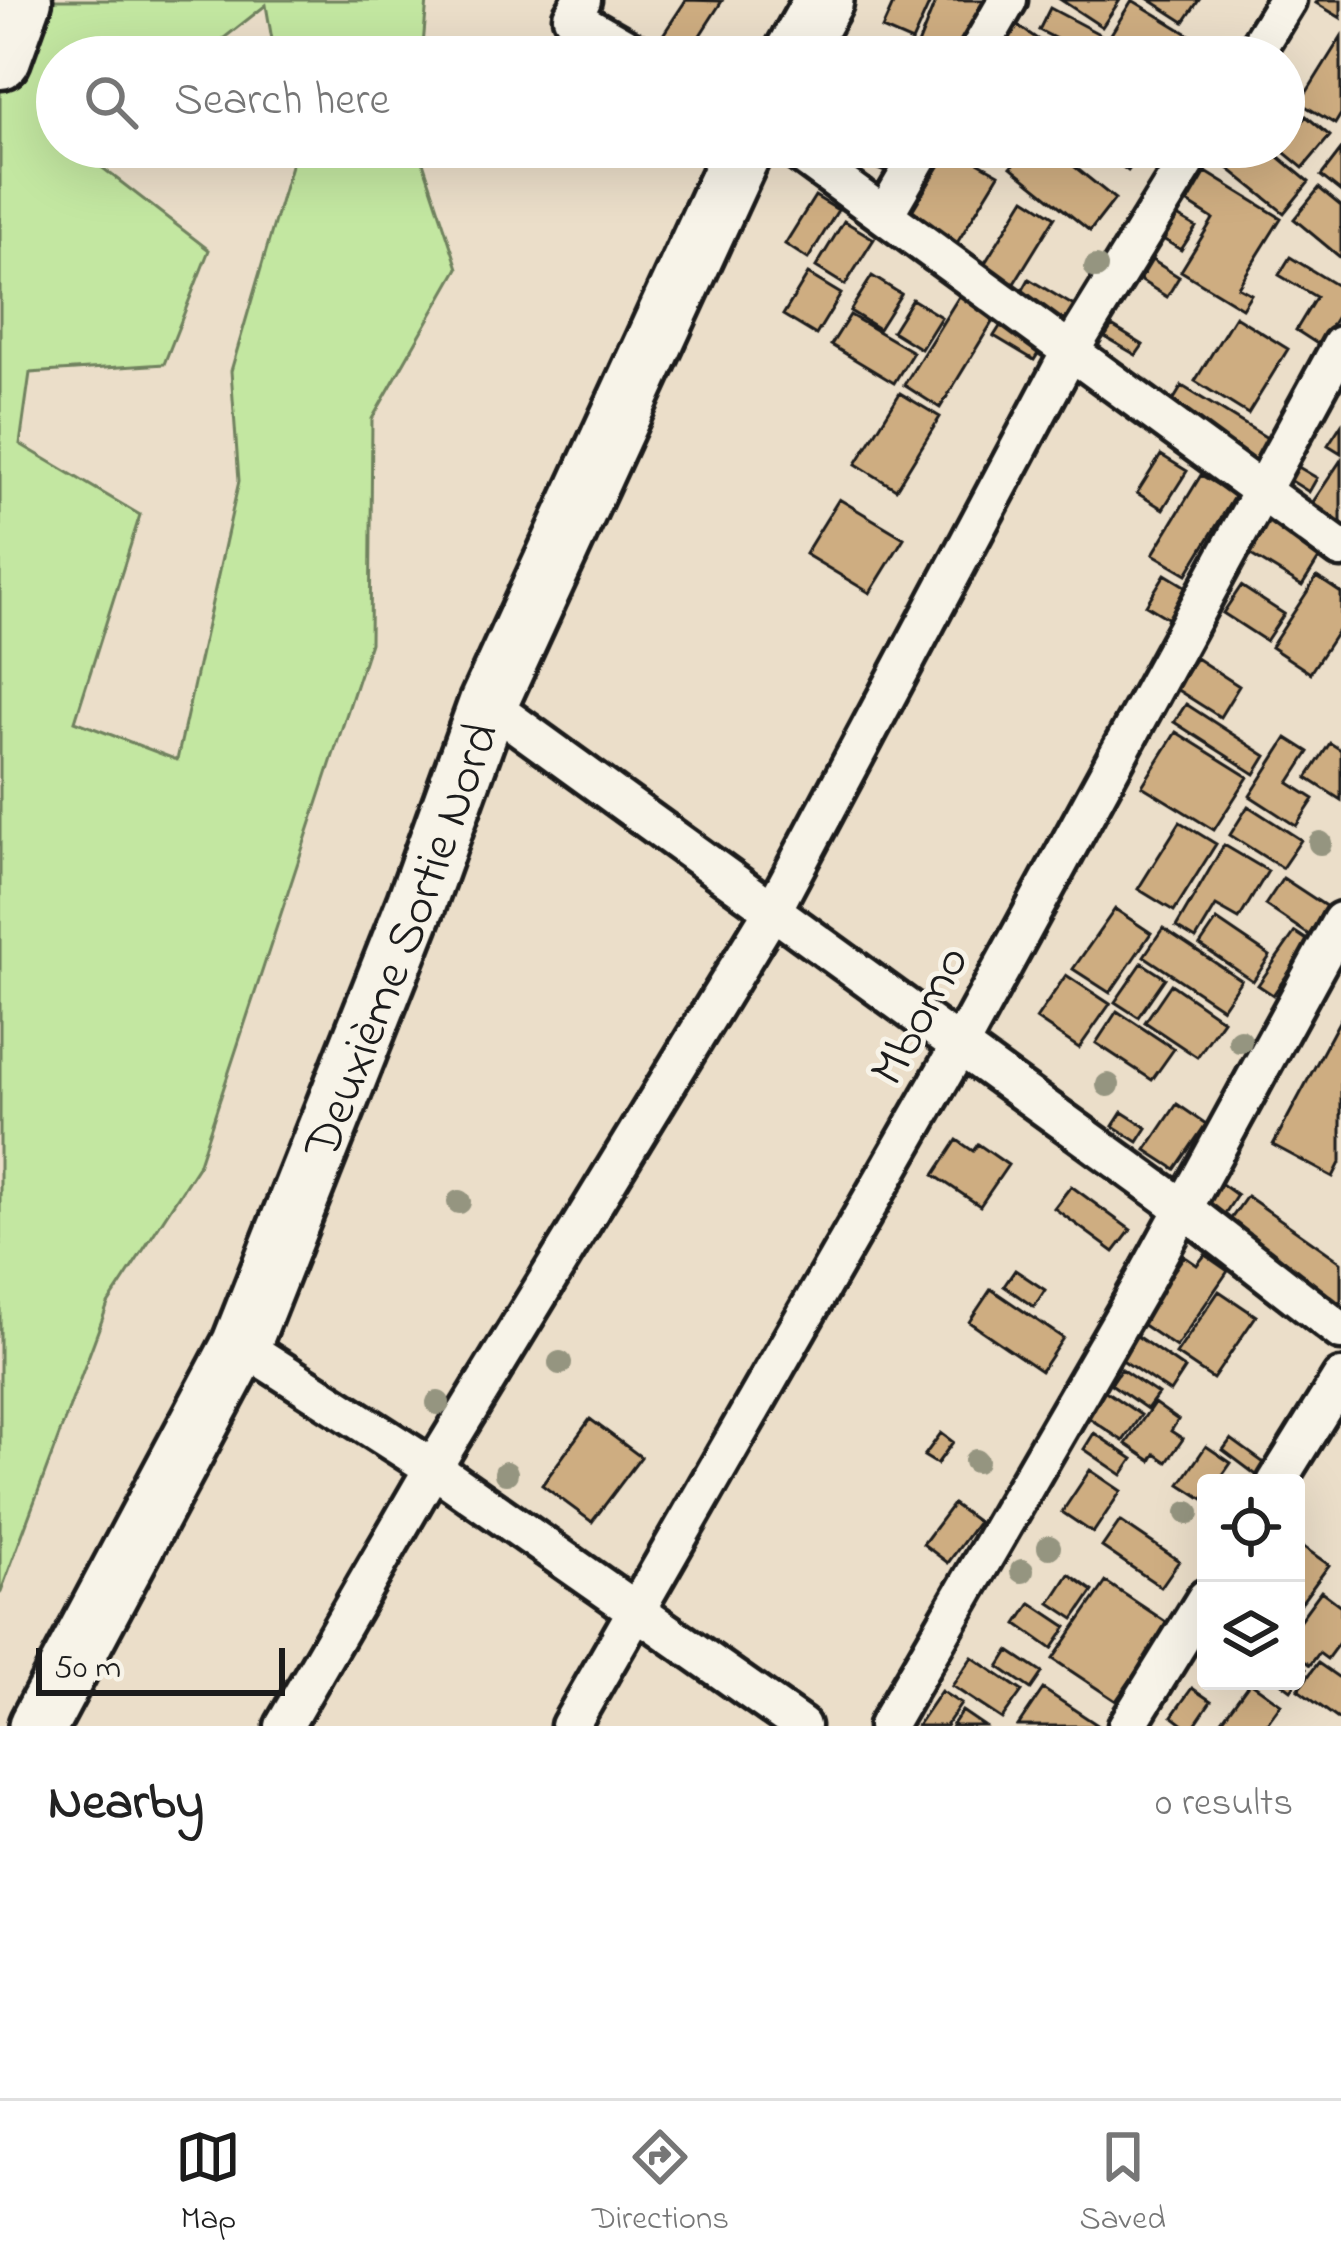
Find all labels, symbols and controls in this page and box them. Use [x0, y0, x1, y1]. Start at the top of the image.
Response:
search box [36, 36, 1305, 168]
icon: search [78, 69, 144, 135]
text: Search here [174, 69, 390, 135]
street label: Deuxième Sortie Nord [286, 713, 521, 1173]
street label: Mbomo [853, 933, 991, 1101]
map controls [1197, 1474, 1305, 1690]
button: locate [1197, 1474, 1305, 1582]
button: layers [1197, 1582, 1305, 1690]
scale bar [36, 1642, 285, 1695]
text: 50 m [54, 1645, 121, 1693]
text: Nearby [48, 1767, 204, 1842]
text: 0 results [1155, 1776, 1293, 1833]
tab: Map [175, 2124, 241, 2244]
tab: Directions [592, 2124, 729, 2244]
tab: Saved [1080, 2124, 1166, 2244]

